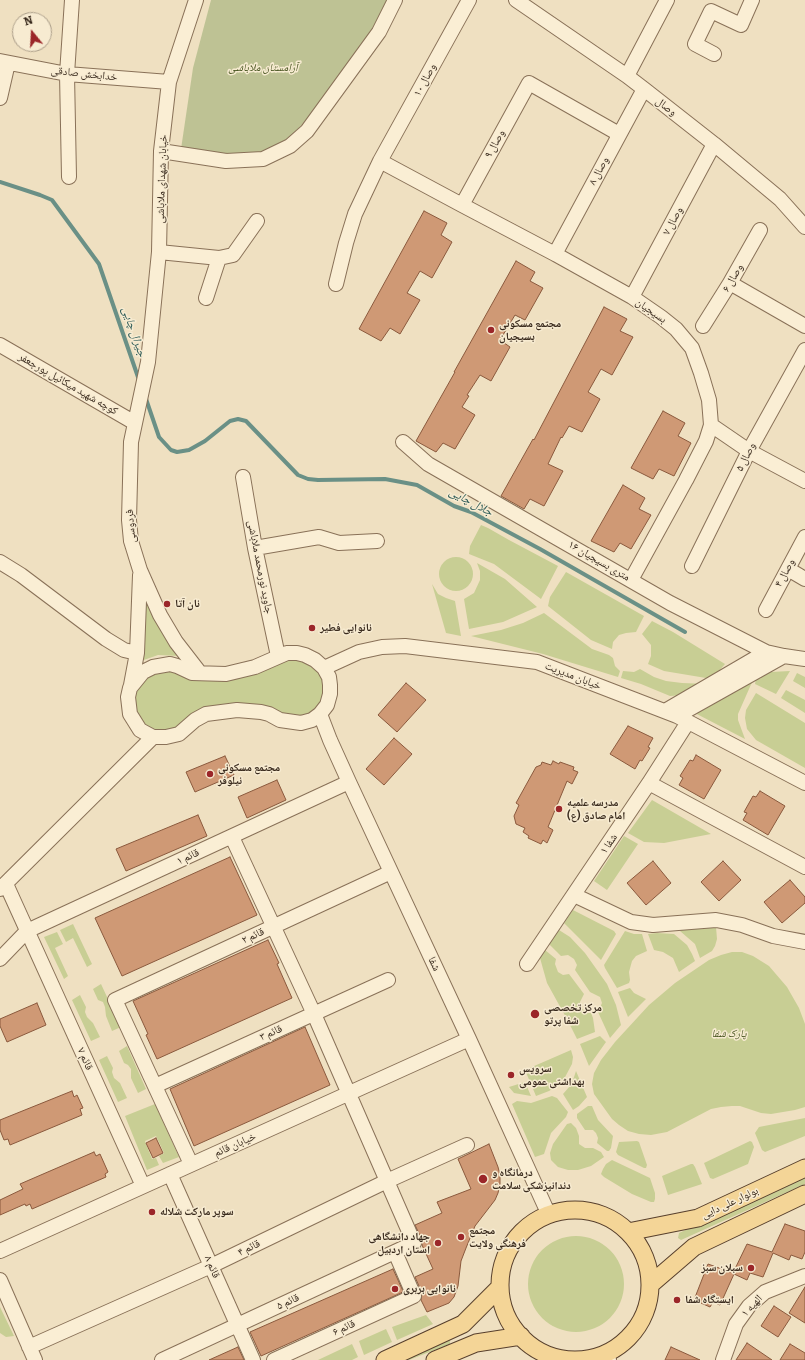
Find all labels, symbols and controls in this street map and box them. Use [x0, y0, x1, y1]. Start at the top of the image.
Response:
north arrow [12, 12, 52, 52]
text: N [22, 14, 34, 29]
park label: آرامستان ملاباشی [228, 61, 298, 75]
street label: وصال ۱۰ [411, 61, 439, 99]
street label: خدابخش صادقی [50, 64, 118, 84]
street label: وصال [653, 95, 679, 119]
street label: وصال ۹ [482, 128, 508, 160]
street label: خیابان شهدای ملاباشی [154, 134, 170, 224]
street label: وصال ۸ [586, 155, 612, 187]
street label: وصال ۷ [660, 205, 686, 237]
street label: وصال ۶ [720, 262, 746, 294]
street label: بسیجیان [633, 296, 669, 326]
water label: جیرال چایی [119, 305, 149, 359]
place label: مجتمع مسکونی بسیجیان [499, 317, 561, 343]
marker: مجتمع مسکونی بسیجیان [486, 325, 496, 335]
street label: کوچه شهید میکائیل پورجعفر [16, 350, 120, 418]
street label: وصال ۵ [733, 441, 759, 473]
water label: جلال چایی [447, 485, 495, 519]
street label: فردوسی [123, 509, 139, 543]
street label: جاوید نورمحمد ملاباشی [244, 519, 276, 615]
street label: ۱۶ متری بسیجیان [566, 538, 632, 584]
street label: وصال ۴ [772, 557, 798, 589]
place label: نان آتا [175, 597, 200, 611]
marker: نان آتا [162, 599, 172, 609]
place label: نانوایی فطیر [320, 621, 372, 635]
marker: نانوایی فطیر [307, 623, 317, 633]
street label: خیابان مدیریت [543, 659, 603, 693]
place label: مجتمع مسکونی نیلوفر [218, 761, 280, 787]
marker: مجتمع مسکونی نیلوفر [205, 769, 215, 779]
place label: مدرسه علمیه امام صادق (ع) [567, 796, 625, 822]
marker: مدرسه علمیه امام صادق (ع) [554, 804, 564, 814]
street label: شفا ۱ [598, 831, 620, 857]
street label: قائم ۱ [175, 846, 201, 868]
street label: قائم ۲ [240, 925, 266, 947]
street label: شفا [425, 955, 443, 973]
place label: مرکز تخصصی شفا پرتو [544, 1001, 602, 1027]
marker: مرکز تخصصی شفا پرتو [529, 1008, 541, 1020]
street label: قائم ۳ [258, 1022, 284, 1044]
park label: پارک شفا [711, 1027, 747, 1041]
street label: قائم ۷ [74, 1046, 96, 1072]
place label: سرویس بهداشتی عمومی [519, 1062, 584, 1088]
marker: سرویس بهداشتی عمومی [506, 1070, 516, 1080]
street label: خیابان قائم [212, 1130, 258, 1160]
place label: درمانگاه و دندانپزشکی سلامت [492, 1166, 571, 1192]
marker: درمانگاه و دندانپزشکی سلامت [477, 1173, 489, 1185]
street label: بولوار علی دایی [699, 1184, 761, 1222]
place label: سوپر مارکت شلاله [160, 1205, 234, 1219]
marker: سوپر مارکت شلاله [147, 1207, 157, 1217]
place label: مجتمع فرهنگی ولایت [469, 1224, 526, 1250]
place label: جهاد دانشگاهی استان اردبیل [368, 1230, 430, 1256]
marker: مجتمع فرهنگی ولایت [456, 1232, 466, 1242]
street label: قائم ۴ [236, 1237, 262, 1259]
marker: جهاد دانشگاهی استان اردبیل [433, 1238, 443, 1248]
street label: قائم ۸ [201, 1254, 223, 1280]
place label: سبلان سبز [701, 1261, 743, 1275]
marker: سبلان سبز [746, 1263, 756, 1273]
place label: نانوایی بربری [403, 1282, 456, 1296]
marker: نانوایی بربری [390, 1284, 400, 1294]
street label: قائم ۵ [275, 1291, 301, 1313]
street label: الهیه ۱ [739, 1292, 765, 1320]
place label: ایستگاه شفا [685, 1293, 734, 1307]
marker: ایستگاه شفا [672, 1295, 682, 1305]
street label: قائم ۶ [331, 1317, 357, 1339]

